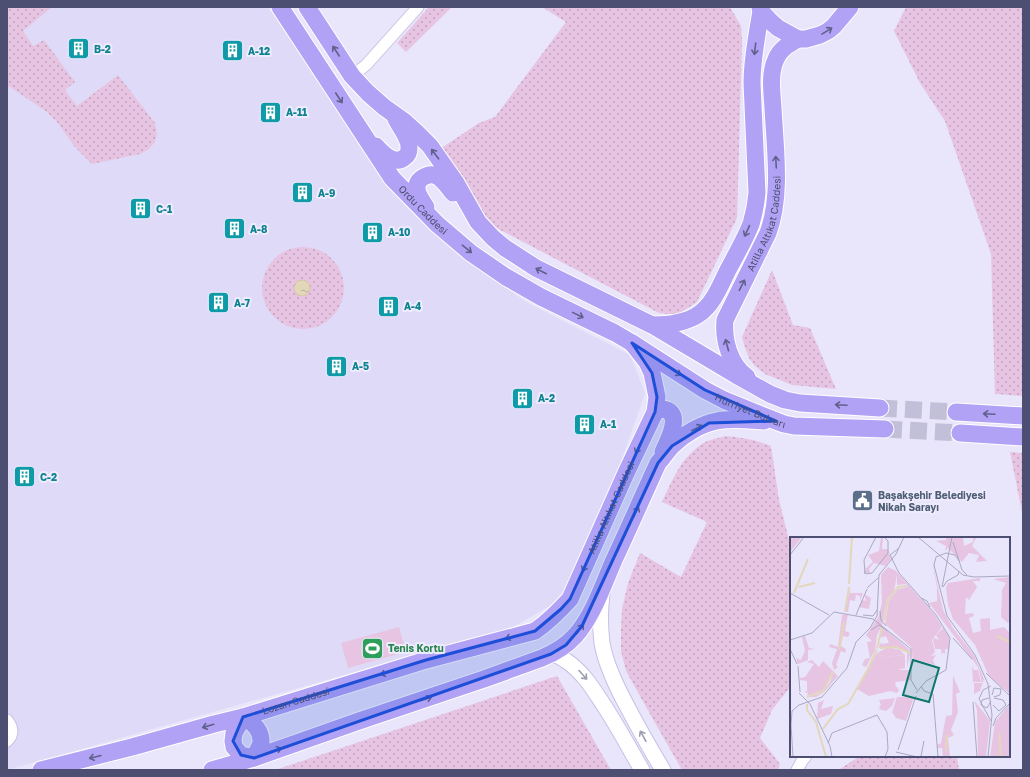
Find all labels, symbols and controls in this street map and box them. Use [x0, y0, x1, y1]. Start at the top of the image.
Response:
one-way arrow [821, 27, 832, 35]
building icon: B-2 [65, 36, 91, 62]
building icon: A-12 [220, 38, 246, 64]
one-way arrow [751, 42, 759, 55]
place label: B-2 [94, 43, 111, 55]
place label: A-12 [248, 45, 270, 57]
one-way arrow [332, 46, 340, 57]
one-way arrow [335, 93, 343, 104]
building icon: A-11 [257, 99, 283, 125]
place label: A-11 [286, 106, 307, 118]
one-way arrow [431, 148, 440, 159]
one-way arrow [772, 156, 779, 169]
street label: Atilla Altıkat Caddesi [744, 176, 783, 273]
building icon: A-9 [290, 180, 316, 206]
street label: Ordu Caddesi [396, 183, 450, 237]
place label: A-9 [318, 187, 335, 199]
building icon: C-1 [128, 196, 154, 222]
place label: C-1 [156, 203, 172, 215]
building icon: A-8 [222, 216, 248, 242]
building icon: A-10 [360, 219, 386, 245]
place label: A-8 [250, 223, 267, 235]
one-way arrow [743, 225, 750, 237]
place label: A-10 [388, 226, 411, 238]
one-way arrow [461, 244, 472, 253]
one-way arrow [536, 267, 548, 274]
one-way arrow [739, 279, 746, 291]
building icon: A-7 [206, 290, 232, 316]
building icon: A-4 [375, 293, 401, 319]
place label: A-7 [234, 297, 250, 309]
place label: A-4 [404, 300, 421, 312]
one-way arrow [572, 312, 584, 319]
one-way arrow [723, 339, 730, 352]
building icon: A-5 [324, 353, 350, 379]
place label: A-5 [352, 360, 369, 372]
one-way arrow [671, 367, 682, 376]
building icon: A-2 [510, 385, 536, 411]
street label: Hürriyet Bulvarı [713, 390, 787, 430]
place label: A-2 [538, 392, 555, 404]
one-way arrow [835, 402, 848, 409]
one-way arrow [983, 410, 996, 417]
building icon: A-1 [572, 411, 598, 437]
place label: A-1 [600, 418, 616, 430]
one-way arrow [691, 424, 703, 431]
one-way arrow [634, 441, 641, 453]
street label: Atilla Altıkat Caddesi [585, 459, 637, 556]
building icon: C-2 [12, 464, 38, 490]
place label: C-2 [40, 471, 57, 483]
public building icon: Başakşehir Belediyesi Nikah Sarayı [849, 488, 875, 514]
place label: Başakşehir Belediyesi Nikah Sarayı [878, 489, 986, 513]
one-way arrow [633, 506, 640, 518]
inset map [790, 537, 1010, 757]
one-way arrow [580, 560, 588, 572]
one-way arrow [576, 623, 584, 634]
one-way arrow [505, 634, 518, 641]
sports icon: Tenis Kortu [360, 635, 386, 661]
place label: Tenis Kortu [388, 642, 444, 654]
one-way arrow [380, 670, 393, 677]
one-way arrow [578, 670, 588, 680]
street label: Lozan Caddesi [261, 685, 331, 717]
one-way arrow [419, 694, 431, 702]
one-way arrow [202, 723, 215, 730]
one-way arrow [639, 730, 647, 742]
one-way arrow [270, 745, 282, 753]
one-way arrow [88, 754, 101, 761]

